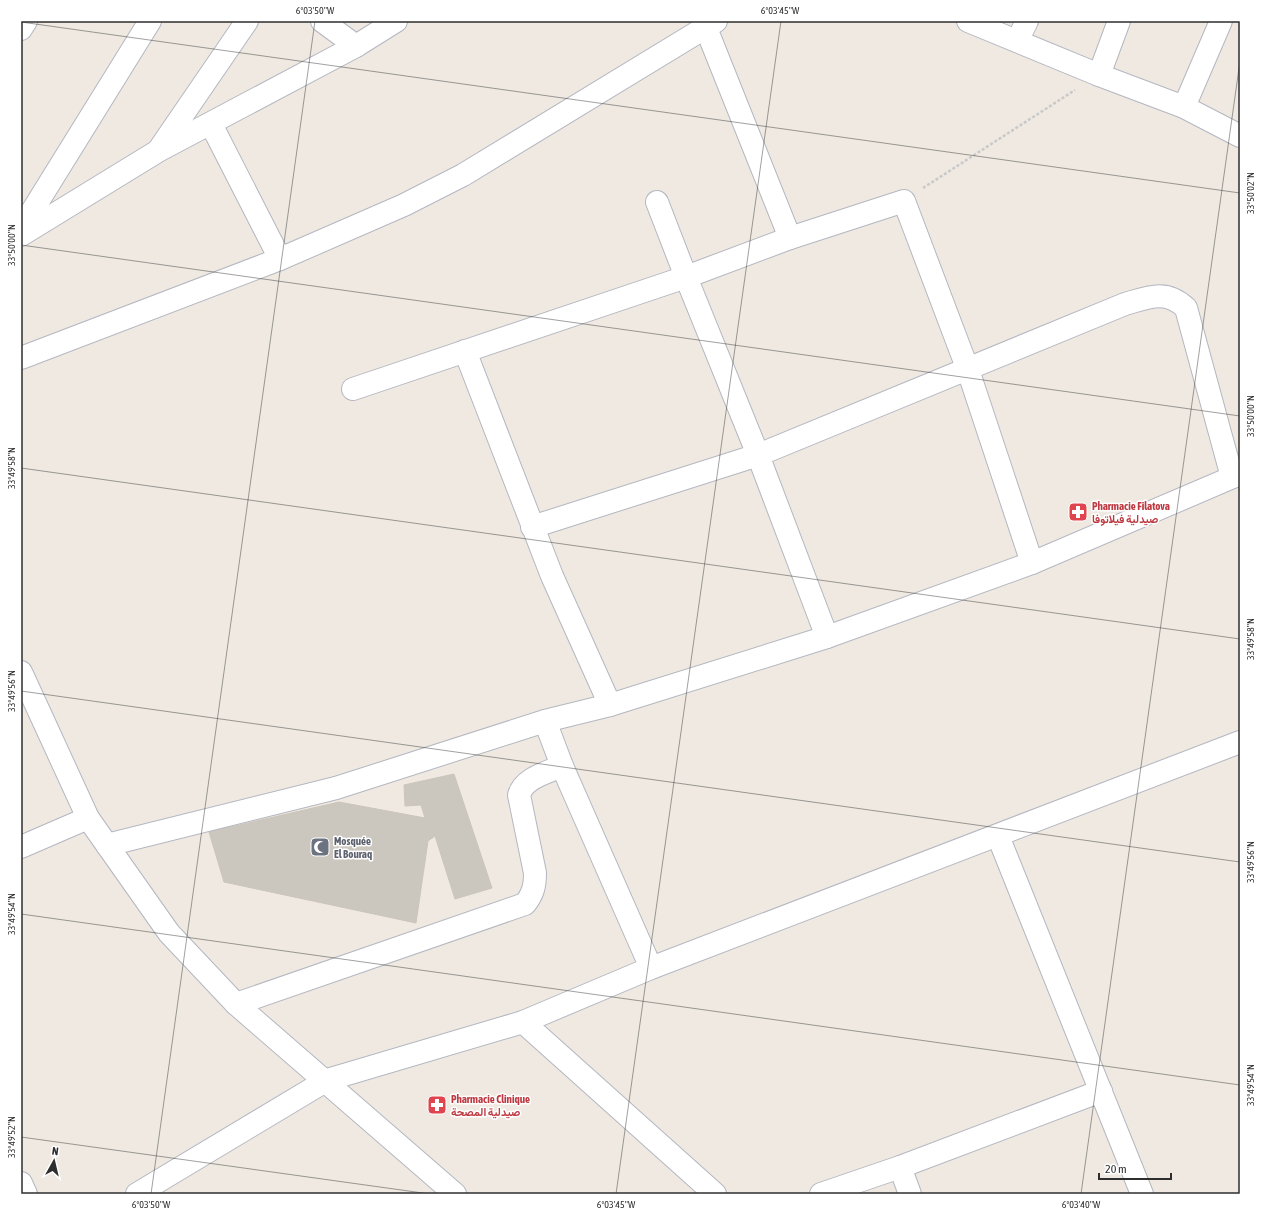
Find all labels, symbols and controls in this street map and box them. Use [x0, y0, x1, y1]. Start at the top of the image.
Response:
text: 6°03'50"W [296, 5, 335, 16]
text: 6°03'45"W [761, 5, 800, 16]
text: 33°50'02"N [1245, 172, 1256, 214]
text: 33°50'00"N [6, 224, 17, 266]
text: 33°50'00"N [1245, 395, 1256, 437]
text: 33°49'58"N [6, 447, 17, 489]
place label: Pharmacie Filatova صيدلية فيلاتوفا [1092, 500, 1170, 526]
pharmacy icon: Pharmacie Filatova صيدلية فيلاتوفا [1067, 501, 1089, 523]
text: 33°49'58"N [1245, 618, 1256, 660]
text: 33°49'56"N [6, 670, 17, 712]
place label: Mosquée El Bouraq [334, 835, 372, 860]
mosque icon: Mosquée El Bouraq [309, 836, 331, 858]
text: 33°49'56"N [1245, 841, 1256, 883]
text: 33°49'54"N [6, 893, 17, 935]
text: 33°49'54"N [1245, 1064, 1256, 1106]
place label: Pharmacie Clinique صيدلية المصحة [451, 1093, 530, 1119]
pharmacy icon: Pharmacie Clinique صيدلية المصحة [426, 1094, 448, 1116]
text: 33°49'52"N [6, 1116, 17, 1158]
north arrow [34, 1141, 74, 1181]
text: N [51, 1145, 59, 1157]
scale bar [1099, 1155, 1171, 1181]
text: 20 m [1105, 1162, 1127, 1176]
text: 6°03'50"W [132, 1199, 171, 1210]
text: 6°03'45"W [597, 1199, 636, 1210]
text: 6°03'40"W [1062, 1199, 1101, 1210]

